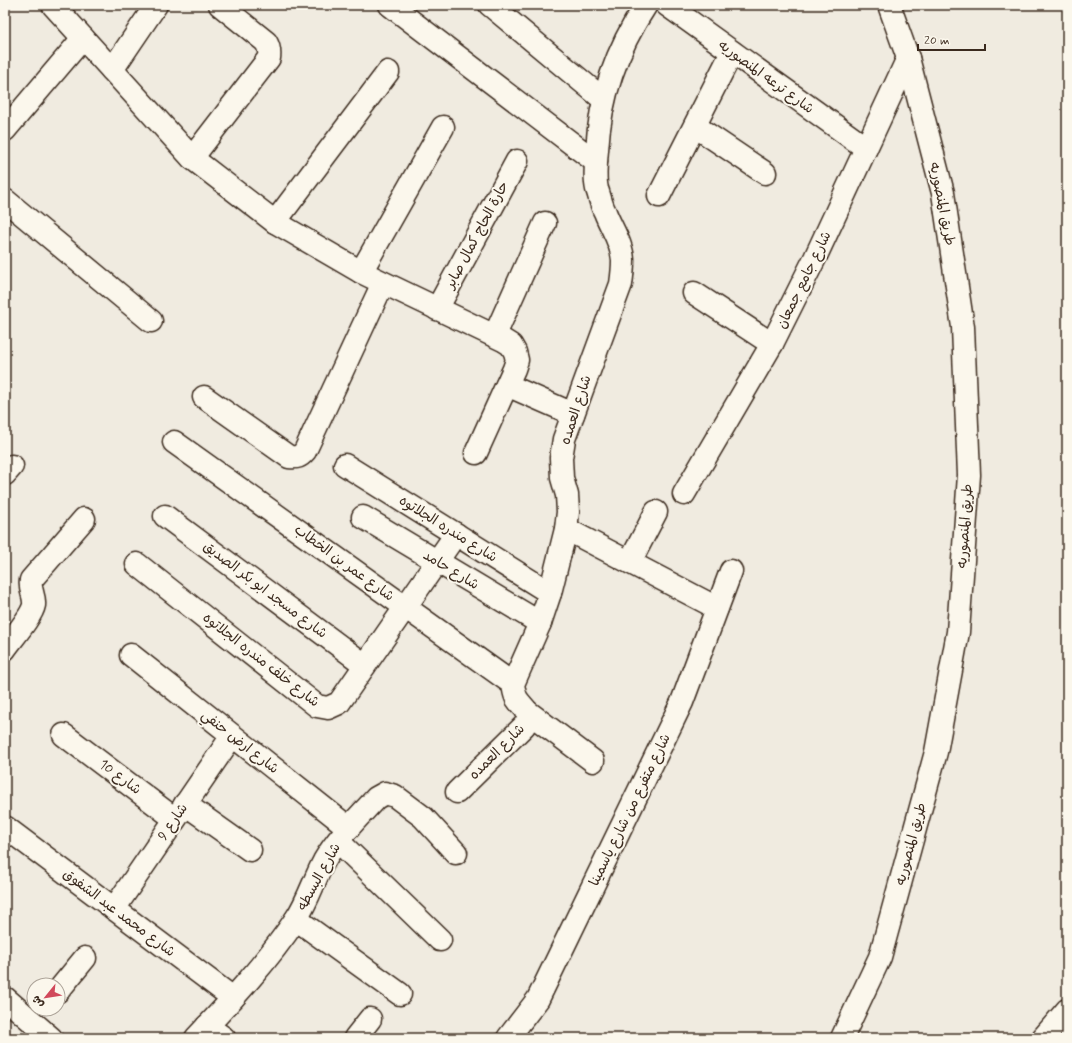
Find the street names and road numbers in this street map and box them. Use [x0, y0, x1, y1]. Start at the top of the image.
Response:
street label: شارع ترعه المنصوريه [714, 36, 818, 118]
street label: طريق المنصوريه [925, 161, 959, 247]
street label: حارة الحاج كمال صابر [441, 178, 513, 293]
street label: شارع جامع جمعان [773, 228, 836, 332]
street label: شارع العمده [556, 373, 596, 447]
street label: طريق المنصوريه [953, 483, 977, 569]
street label: شارع مندره الجلاتوه [395, 492, 501, 566]
street label: شارع عمر بن الخطاب [290, 521, 398, 605]
street label: شارع مسجد ابو بكر الصديق [199, 537, 331, 643]
street label: شارع حامد [420, 546, 482, 594]
street label: شارع خلف مندره الجلاتوه [199, 609, 323, 711]
street label: شارع ارض حنفي [196, 706, 282, 780]
street label: شارع العمده [465, 720, 529, 784]
street label: شارع متفرع من شارع ياسمينا [585, 731, 676, 890]
street label: شارع 10 [95, 755, 145, 799]
street label: شارع 9 [154, 800, 192, 844]
street label: طريق المنصوريه [891, 801, 931, 887]
street label: شارع البسطه [293, 840, 345, 914]
street label: شارع محمد عبد الشفوق [59, 865, 179, 961]

